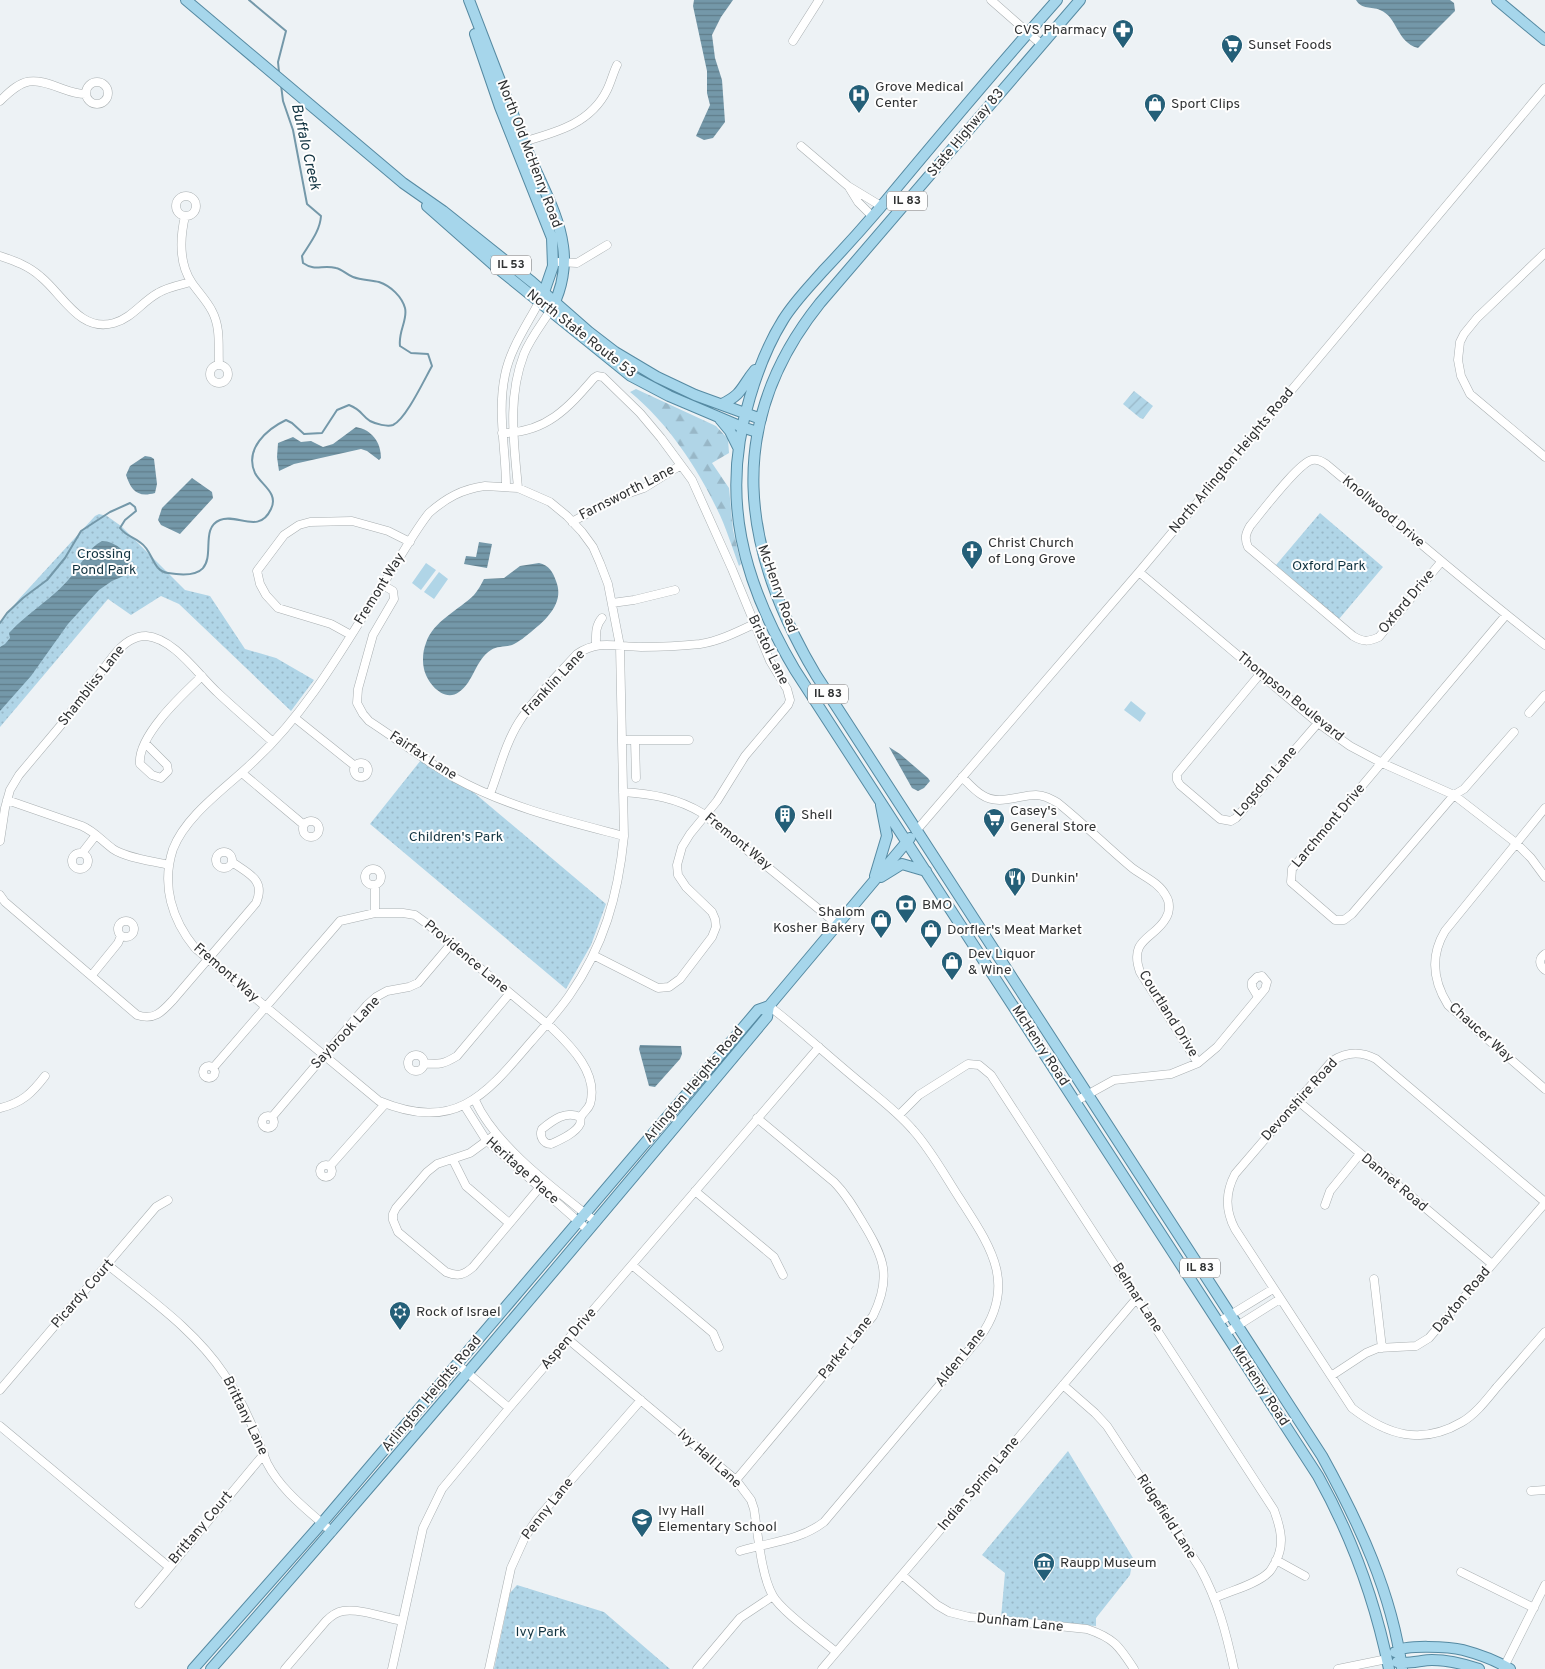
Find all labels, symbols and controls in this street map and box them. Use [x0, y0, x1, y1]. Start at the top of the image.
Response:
pharmacy icon: CVS Pharmacy [1111, 18, 1135, 49]
place label: CVS Pharmacy [1014, 22, 1107, 39]
supermarket icon: Sunset Foods [1220, 33, 1244, 64]
place label: Sunset Foods [1248, 37, 1332, 54]
street label: North Old McHenry Road [493, 78, 565, 230]
place label: Grove Medical Center [875, 79, 964, 112]
hospital icon: Grove Medical Center [847, 83, 871, 114]
street label: State Highway 83 [924, 85, 1008, 181]
shop icon: Sport Clips [1143, 92, 1167, 123]
place label: Sport Clips [1171, 96, 1240, 113]
water label: Buffalo Creek [286, 102, 324, 192]
road number: IL 83 [887, 192, 927, 210]
road number: IL 53 [491, 256, 531, 274]
street label: North State Route 53 [523, 286, 639, 382]
street label: North Arlington Heights Road [1166, 385, 1298, 537]
street label: Farnsworth Lane [577, 462, 677, 524]
street label: Knollwood Drive [1338, 472, 1428, 552]
place label: Christ Church of Long Grove [988, 535, 1076, 568]
church icon: Christ Church of Long Grove [960, 539, 984, 570]
street label: McHenry Road [753, 543, 801, 635]
park label: Crossing Pond Park [72, 546, 136, 579]
street label: Fremont Way [351, 550, 409, 628]
park label: Oxford Park [1292, 558, 1366, 575]
street label: Oxford Drive [1375, 567, 1439, 637]
street label: Bristol Lane [744, 612, 792, 688]
street label: Shambliss Lane [55, 642, 129, 730]
street label: Franklin Lane [519, 646, 589, 720]
street label: Thompson Boulevard [1233, 649, 1347, 745]
road number: IL 83 [808, 684, 848, 704]
street label: Fairfax Lane [386, 728, 460, 784]
street label: Logsdon Lane [1231, 743, 1301, 821]
street label: Larchmont Drive [1289, 780, 1369, 872]
building icon: Shell [773, 803, 797, 834]
place label: Casey's General Store [1010, 803, 1096, 836]
place label: Shell [801, 807, 832, 824]
supermarket icon: Casey's General Store [982, 807, 1006, 838]
street label: Fremont Way [701, 810, 775, 874]
park label: Children's Park [409, 829, 503, 846]
restaurant icon: Dunkin' [1003, 866, 1027, 897]
place label: Dunkin' [1031, 870, 1078, 887]
bank icon: BMO [894, 893, 918, 924]
place label: BMO [922, 897, 953, 914]
place label: Shalom Kosher Bakery [773, 904, 865, 937]
shop icon: Shalom Kosher Bakery [869, 908, 893, 939]
street label: Providence Lane [420, 917, 512, 997]
shop icon: Dorfler's Meat Market [919, 918, 943, 949]
place label: Dorfler's Meat Market [947, 922, 1082, 939]
street label: Fremont Way [190, 940, 262, 1006]
place label: Dev Liquor & Wine [968, 946, 1036, 979]
shop icon: Dev Liquor & Wine [940, 950, 964, 981]
street label: Courtland Drive [1135, 967, 1201, 1061]
street label: Saybrook Lane [308, 993, 384, 1073]
street label: Chaucer Way [1445, 999, 1517, 1067]
street label: McHenry Road [1008, 1003, 1072, 1089]
street label: Arlington Heights Road [641, 1024, 747, 1146]
street label: Devonshire Road [1258, 1055, 1342, 1145]
street label: Heritage Place [482, 1134, 562, 1208]
street label: Dannet Road [1357, 1150, 1431, 1216]
street label: Picardy Court [48, 1256, 118, 1332]
road number: IL 83 [1180, 1258, 1220, 1278]
street label: Belmar Lane [1108, 1260, 1166, 1336]
street label: Dayton Road [1430, 1264, 1494, 1336]
synagogue icon: Rock of Israel [388, 1300, 412, 1331]
place label: Rock of Israel [416, 1304, 501, 1321]
street label: Aspen Drive [538, 1305, 600, 1373]
street label: Parker Lane [816, 1313, 876, 1383]
street label: Alden Lane [932, 1325, 990, 1391]
street label: Arlington Heights Road [379, 1333, 485, 1455]
street label: McHenry Road [1228, 1343, 1292, 1429]
street label: Brittany Lane [219, 1374, 271, 1458]
street label: Ivy Hall Lane [673, 1426, 745, 1492]
street label: Indian Spring Lane [935, 1433, 1023, 1535]
street label: Ridgefield Lane [1132, 1472, 1200, 1562]
street label: Penny Lane [518, 1475, 578, 1543]
street label: Brittany Court [165, 1488, 237, 1568]
place label: Ivy Hall Elementary School [658, 1503, 777, 1536]
school or university icon: Ivy Hall Elementary School [630, 1507, 654, 1538]
museum icon: Raupp Museum [1032, 1551, 1056, 1582]
place label: Raupp Museum [1060, 1555, 1157, 1572]
street label: Dunham Lane [976, 1610, 1064, 1636]
park label: Ivy Park [515, 1624, 567, 1641]

